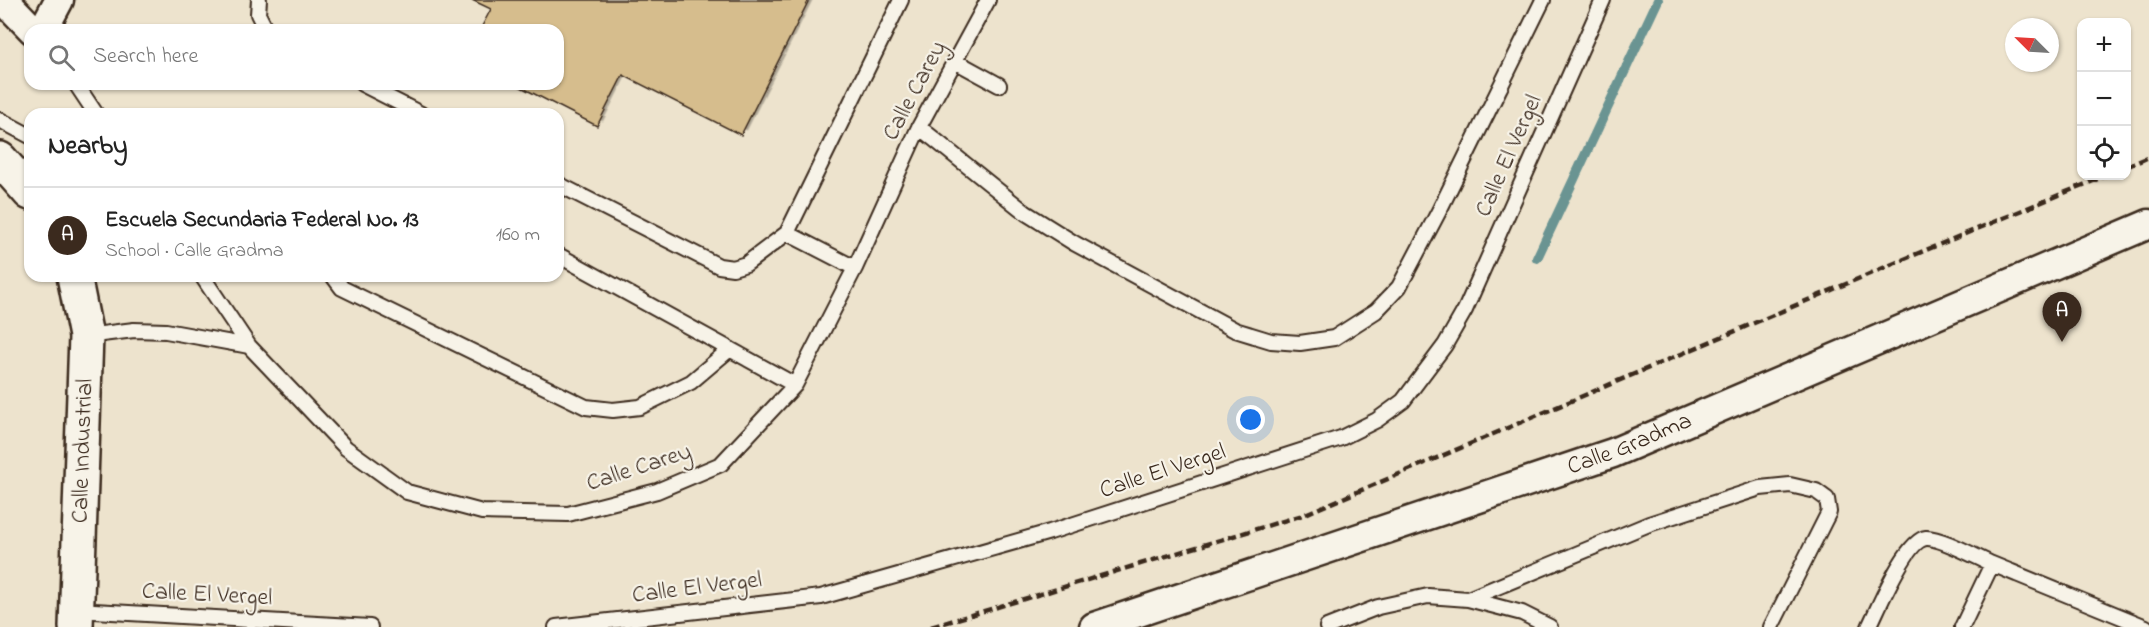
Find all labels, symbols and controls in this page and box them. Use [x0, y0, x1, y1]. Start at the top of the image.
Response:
north arrow [2005, 18, 2059, 72]
map controls [2077, 18, 2131, 180]
button: + [2077, 18, 2131, 72]
search box [24, 24, 564, 90]
street label: Calle Carey [874, 35, 957, 148]
icon: search [45, 41, 78, 74]
text: Search here [93, 41, 198, 73]
button: − [2077, 72, 2131, 126]
street label: Calle El Vergel [1466, 89, 1552, 223]
button: locate [2077, 126, 2131, 180]
text: Nearby [48, 128, 127, 166]
text: Escuela Secundaria Federal No. 13 [105, 205, 419, 237]
text: A [61, 221, 74, 250]
text: 160 m [496, 221, 540, 250]
text: School · Calle Gradma [105, 237, 284, 266]
pin: A [2042, 292, 2082, 342]
street label: Calle Industrial [63, 378, 103, 524]
street label: Calle Gradma [1563, 404, 1697, 485]
your location [1236, 405, 1265, 434]
street label: Calle Carey [582, 435, 696, 502]
street label: Calle El Vergel [1095, 435, 1231, 509]
street label: Calle El Vergel [630, 563, 764, 613]
street label: Calle El Vergel [141, 574, 273, 616]

